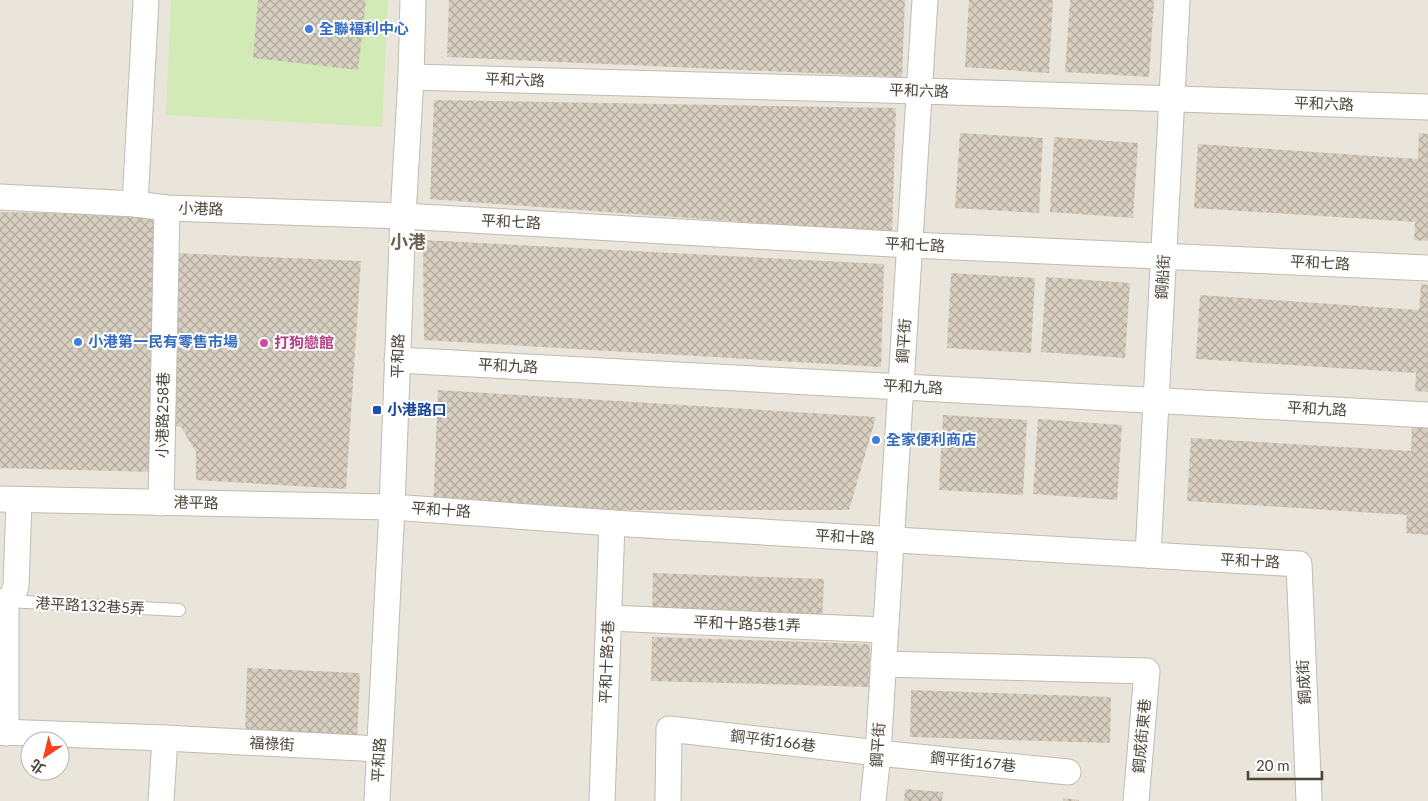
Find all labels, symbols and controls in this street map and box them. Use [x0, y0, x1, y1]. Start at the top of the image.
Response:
place label: 全聯褔利中心 [319, 19, 409, 37]
marker: 全聯褔利中心 [303, 23, 315, 35]
street label: 平和六路 [485, 69, 545, 89]
street label: 平和六路 [889, 80, 949, 100]
street label: 平和六路 [1294, 93, 1354, 113]
street label: 小港路 [178, 198, 224, 218]
street label: 平和七路 [481, 210, 541, 232]
district label: 小港 [390, 230, 426, 252]
street label: 平和七路 [885, 233, 945, 255]
street label: 平和七路 [1290, 251, 1350, 273]
street label: 鋼船街 [1152, 254, 1172, 300]
street label: 鋼平街 [892, 318, 914, 364]
place label: 小港第一民有零售市場 [88, 332, 238, 350]
place label: 打狗戀館 [274, 333, 334, 351]
street label: 平和路 [387, 333, 407, 379]
marker: 小港第一民有零售市場 [72, 336, 84, 348]
marker: 打狗戀館 [258, 337, 270, 349]
street label: 平和九路 [478, 354, 538, 376]
street label: 小港路258巷 [152, 372, 172, 458]
street label: 平和九路 [883, 375, 943, 397]
street label: 平和九路 [1287, 397, 1347, 419]
place label: 小港路口 [387, 400, 447, 418]
marker: 小港路口 [371, 404, 383, 416]
place label: 全家便利商店 [886, 430, 976, 448]
marker: 全家便利商店 [870, 434, 882, 446]
street label: 港平路 [173, 493, 219, 511]
street label: 平和十路 [411, 498, 472, 520]
street label: 平和十路 [815, 525, 875, 547]
street label: 平和十路 [1220, 549, 1280, 571]
street label: 港平路132巷5弄 [35, 593, 145, 617]
street label: 平和十路5巷1弄 [693, 612, 801, 634]
street label: 平和十路5巷 [596, 620, 616, 704]
street label: 鋼成街 [1293, 659, 1313, 705]
street label: 鋼成街東巷 [1129, 698, 1153, 774]
street label: 鋼平街 [866, 722, 888, 768]
street label: 鋼平街166巷 [729, 726, 817, 754]
north arrow [20, 731, 70, 781]
street label: 福祿街 [249, 733, 295, 753]
street label: 平和路 [368, 737, 388, 783]
street label: 鋼平街167巷 [929, 748, 1017, 774]
scale bar [1248, 748, 1322, 780]
text: 北 [27, 756, 48, 778]
text: 20 m [1256, 756, 1290, 774]

